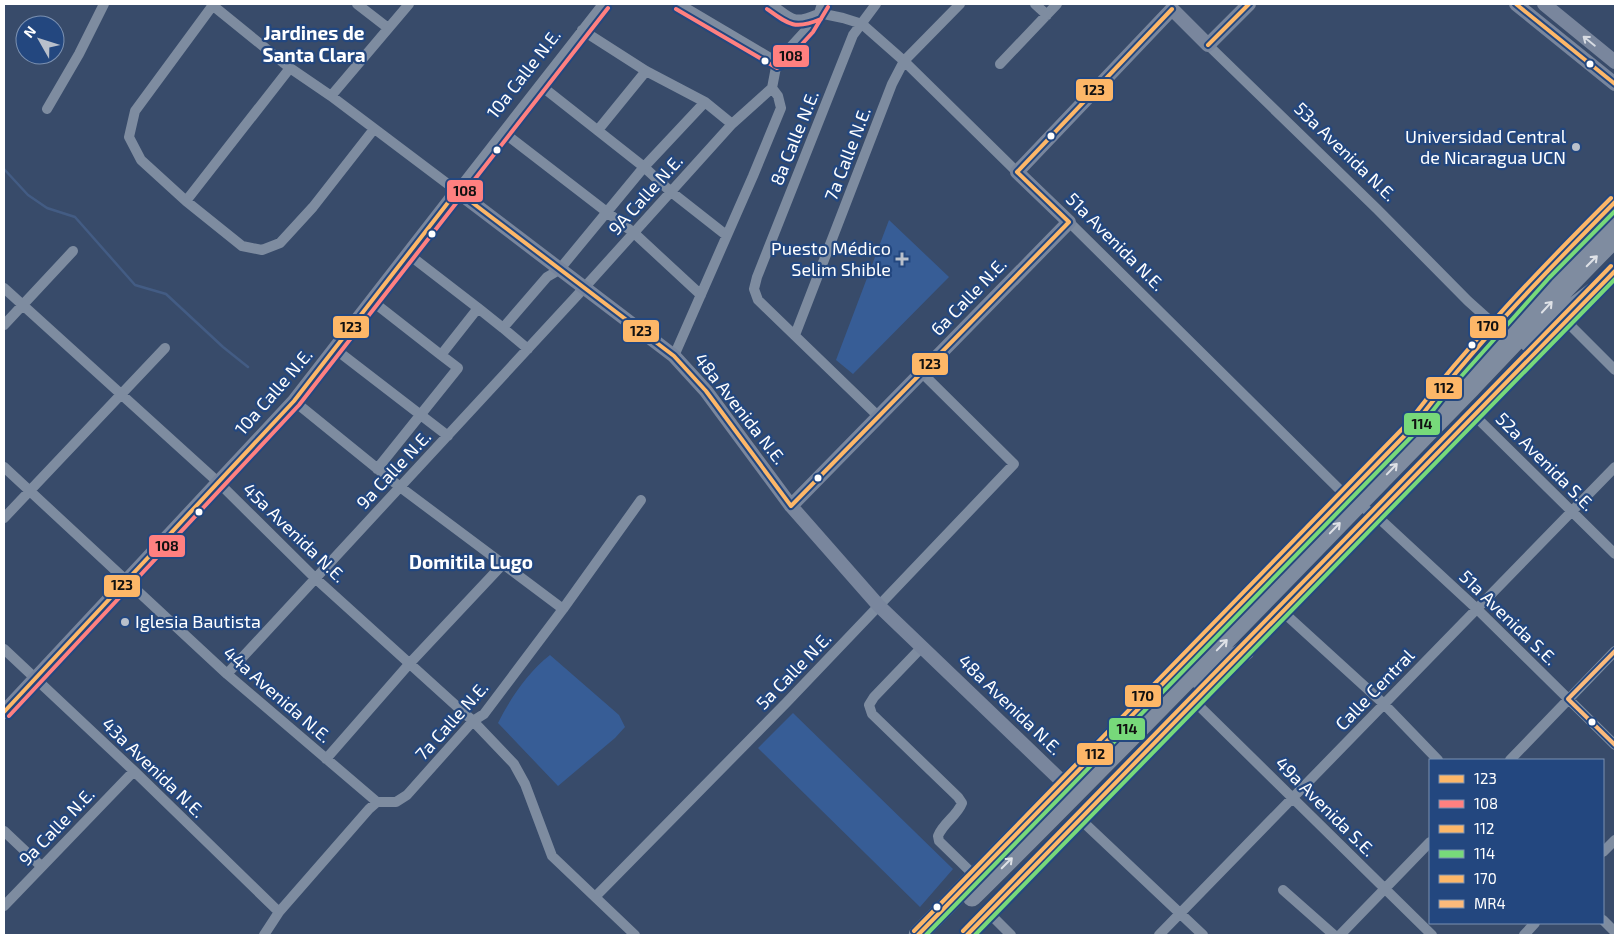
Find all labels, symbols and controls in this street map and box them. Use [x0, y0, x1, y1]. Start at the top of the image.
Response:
north arrow [15, 15, 65, 65]
district label: Jardines de Santa Clara [262, 21, 366, 66]
text: N [20, 22, 39, 41]
street label: 10a Calle N.E. [481, 24, 565, 122]
one-way arrow [1582, 35, 1595, 46]
line badge: 108 [772, 44, 810, 68]
text: 108 [779, 47, 803, 64]
unlabelled marker [760, 56, 770, 66]
unlabelled marker [1585, 59, 1595, 69]
line badge: 123 [1075, 78, 1114, 102]
text: 123 [1083, 81, 1105, 98]
street label: 8a Calle N.E. [765, 87, 823, 188]
street label: 53a Avenida N.E. [1290, 97, 1401, 205]
street label: 7a Calle N.E. [819, 104, 875, 204]
place label: Universidad Central de Nicaragua UCN [1405, 125, 1567, 168]
unlabelled marker [1046, 131, 1056, 141]
marker: Universidad Central de Nicaragua UCN [1570, 141, 1582, 153]
unlabelled marker [492, 145, 502, 155]
street label: 9A Calle N.E. [603, 150, 687, 239]
line badge: 108 [446, 179, 484, 203]
text: 108 [453, 182, 477, 199]
street label: 51a Avenida N.E. [1062, 187, 1170, 295]
unlabelled marker [427, 229, 437, 239]
place label: Puesto Médico Selim Shible [771, 237, 891, 280]
marker: Puesto Médico Selim Shible [895, 252, 909, 266]
street label: 6a Calle N.E. [926, 253, 1011, 340]
one-way arrow [1585, 255, 1598, 267]
one-way arrow [1541, 301, 1553, 314]
line badge: 123 [332, 315, 370, 339]
line badge: 170 [1469, 315, 1507, 339]
text: 170 [1477, 317, 1499, 334]
text: 123 [340, 318, 362, 335]
line badge: 123 [622, 319, 660, 343]
text: 123 [630, 322, 652, 339]
unlabelled marker [1467, 340, 1477, 350]
street label: 10a Calle N.E. [230, 344, 317, 439]
street label: 48a Avenida N.E. [690, 348, 791, 469]
line badge: 123 [911, 352, 949, 376]
text: 123 [919, 355, 941, 372]
line badge: 112 [1425, 376, 1463, 400]
text: 112 [1434, 379, 1454, 396]
street label: 52a Avenida S.E. [1492, 407, 1600, 515]
line badge: 114 [1403, 412, 1441, 436]
text: 114 [1411, 415, 1433, 432]
street label: 9a Calle N.E. [351, 425, 435, 513]
one-way arrow [1386, 462, 1398, 475]
unlabelled marker [813, 473, 823, 483]
street label: 45a Avenida N.E. [239, 478, 351, 587]
unlabelled marker [194, 507, 204, 517]
one-way arrow [1329, 522, 1341, 534]
line badge: 108 [148, 534, 186, 558]
text: 108 [155, 537, 179, 554]
district label: Domitila Lugo [409, 550, 533, 573]
street label: 51a Avenida S.E. [1455, 565, 1562, 670]
line badge: 123 [103, 574, 141, 598]
text: 123 [111, 576, 133, 593]
place label: Iglesia Bautista [135, 610, 261, 632]
marker: Iglesia Bautista [119, 616, 131, 628]
street label: 5a Calle N.E. [751, 627, 836, 714]
one-way arrow [1216, 639, 1228, 651]
street label: 44a Avenida N.E. [219, 641, 336, 747]
street label: Calle Central [1330, 644, 1419, 734]
street label: 48a Avenida N.E. [954, 649, 1067, 759]
street label: 7a Calle N.E. [410, 676, 492, 764]
line badge: 170 [1124, 684, 1162, 708]
text: 170 [1132, 687, 1154, 704]
street label: 43a Avenida N.E. [98, 713, 210, 822]
line badge: 114 [1108, 717, 1146, 741]
unlabelled marker [1587, 717, 1597, 727]
text: 114 [1116, 720, 1138, 737]
line badge: 112 [1076, 742, 1114, 766]
text: 112 [1085, 745, 1105, 762]
street label: 49a Avenida S.E. [1271, 752, 1380, 861]
legend [1429, 759, 1604, 924]
text: 123 [1474, 769, 1497, 787]
street label: 9a Calle N.E. [14, 783, 99, 870]
text: 108 [1474, 794, 1498, 812]
text: 112 [1474, 819, 1494, 837]
text: 114 [1474, 844, 1495, 862]
one-way arrow [1000, 857, 1013, 869]
text: 170 [1474, 869, 1497, 887]
text: MR4 [1474, 894, 1506, 912]
unlabelled marker [932, 902, 942, 912]

